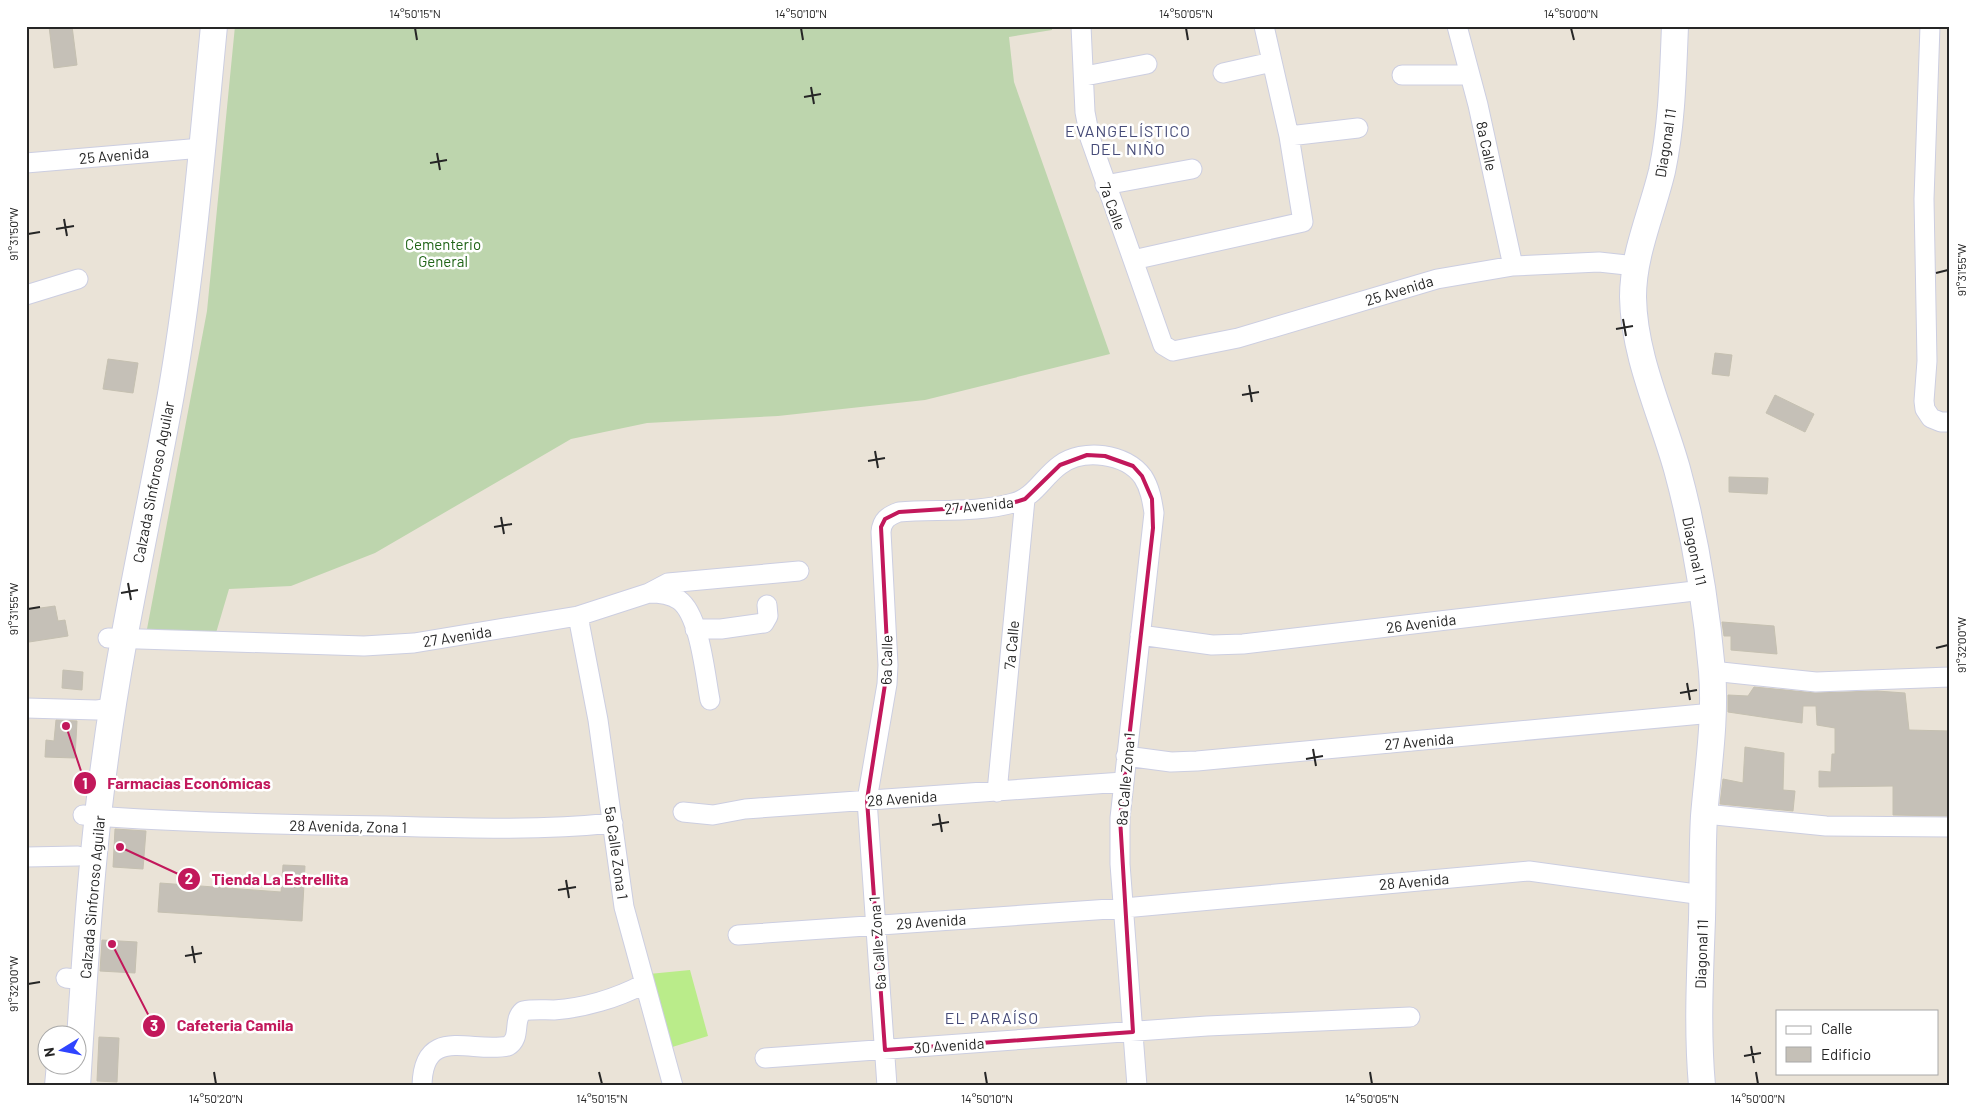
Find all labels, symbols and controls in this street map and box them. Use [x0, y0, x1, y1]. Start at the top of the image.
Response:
text: 14°50'15"N [389, 6, 441, 20]
text: 14°50'10"N [775, 6, 827, 20]
text: 14°50'05"N [1159, 6, 1213, 20]
text: 14°50'00"N [1544, 6, 1598, 20]
street label: Diagonal 11 [1651, 107, 1679, 179]
street label: 8a Calle [1473, 120, 1501, 172]
district label: EVANGELÍSTICO DEL NIÑO [1065, 121, 1191, 158]
street label: 25 Avenida [78, 143, 150, 167]
street label: 7a Calle [1096, 180, 1130, 232]
text: 91°31'50"W [6, 207, 20, 261]
park label: Cementerio General [405, 235, 481, 270]
text: 91°31'55"W [1954, 243, 1968, 296]
street label: 25 Avenida [1363, 271, 1435, 309]
street label: Calzada Sinforoso Aguilar [129, 399, 178, 564]
street label: 27 Avenida [944, 492, 1014, 518]
street label: Diagonal 11 [1679, 515, 1711, 587]
text: 91°31'55"W [6, 582, 20, 635]
street label: 26 Avenida [1385, 610, 1457, 636]
text: 91°32'00"W [1954, 616, 1968, 673]
street label: 7a Calle [1000, 620, 1022, 670]
street label: 27 Avenida [421, 622, 493, 650]
street label: 6a Calle [877, 635, 895, 685]
street label: 27 Avenida [1384, 729, 1454, 753]
street label: 8a Calle Zona 1 [1112, 732, 1138, 826]
callout: Farmacias Económicas [73, 768, 281, 799]
text: Farmacias Económicas [107, 773, 271, 792]
text: 1 [82, 774, 88, 792]
street label: 28 Avenida [866, 787, 938, 809]
street label: 5a Calle Zona 1 [602, 806, 632, 900]
street label: Calzada Sinforoso Aguilar [76, 814, 108, 979]
street label: 28 Avenida, Zona 1 [289, 816, 407, 836]
callout: Tienda La Estrellita [177, 863, 358, 894]
text: 2 [185, 869, 193, 887]
text: Tienda La Estrellita [212, 869, 348, 888]
street label: 28 Avenida [1378, 869, 1450, 893]
street label: 6a Calle Zona 1 [865, 896, 889, 990]
street label: 29 Avenida [895, 910, 967, 932]
street label: Diagonal 11 [1691, 919, 1711, 989]
text: 91°32'00"W [6, 955, 20, 1012]
district label: EL PARAÍSO [945, 1008, 1039, 1027]
callout: Cafeteria Camila [142, 1010, 304, 1041]
legend [1776, 1010, 1938, 1074]
text: Cafeteria Camila [177, 1015, 293, 1034]
text: 3 [150, 1016, 158, 1034]
text: Calle [1821, 1019, 1853, 1037]
north arrow [38, 1024, 88, 1074]
street label: 30 Avenida [913, 1034, 985, 1056]
text: Edificio [1821, 1045, 1871, 1063]
text: N [40, 1046, 58, 1058]
text: 14°50'20"N [189, 1091, 243, 1105]
text: 14°50'15"N [576, 1091, 628, 1105]
text: 14°50'10"N [961, 1091, 1013, 1105]
text: 14°50'05"N [1345, 1091, 1399, 1105]
text: 14°50'00"N [1731, 1091, 1785, 1105]

